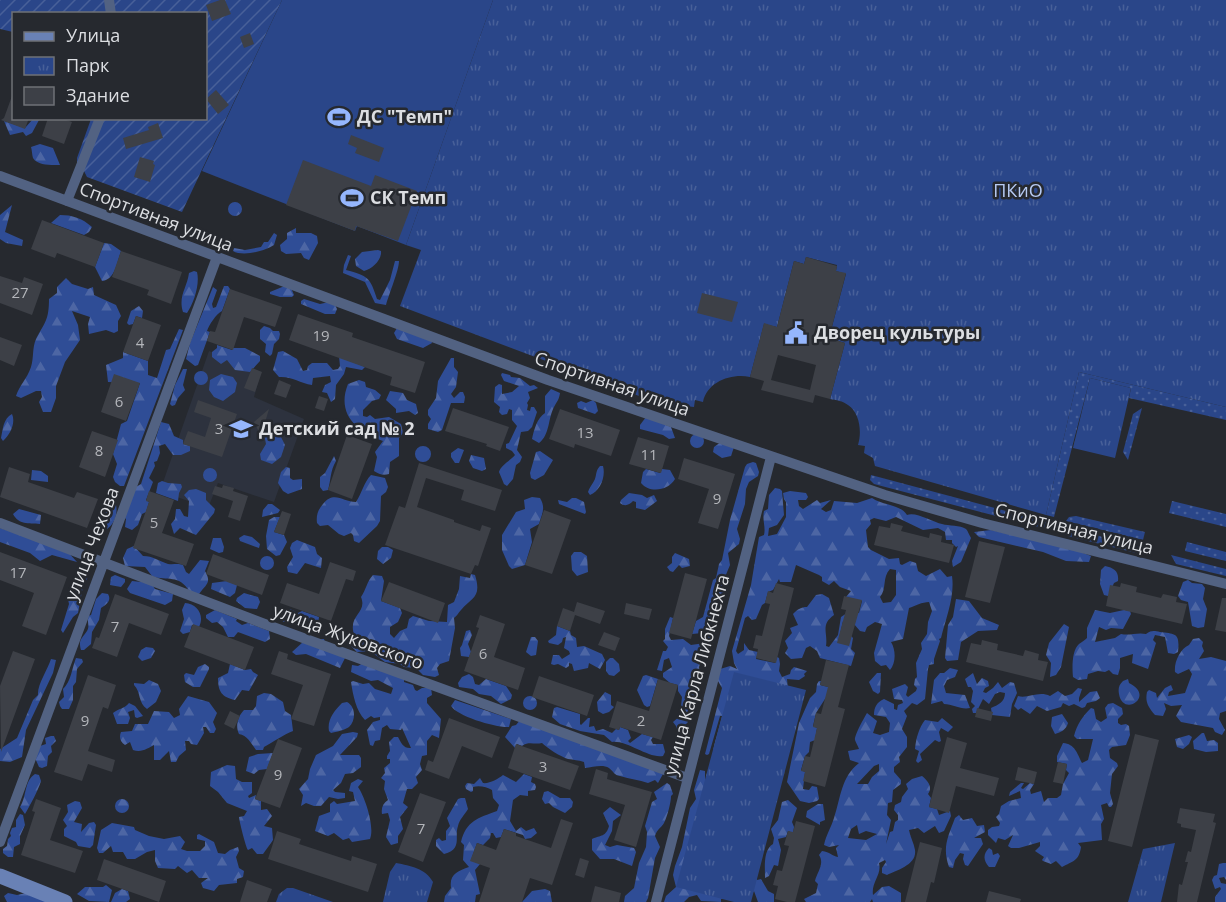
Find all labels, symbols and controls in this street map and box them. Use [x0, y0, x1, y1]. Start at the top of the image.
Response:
legend [12, 12, 207, 120]
text: Улица [66, 23, 120, 47]
text: Парк [66, 53, 110, 77]
text: Здание [66, 83, 130, 107]
sports icon: ДС "Темп" [326, 104, 352, 130]
place label: ДС "Темп" [357, 104, 452, 128]
street label: Спортивная улица [76, 176, 237, 256]
park label: ПКиО [993, 178, 1043, 202]
sports icon: СК Темп [339, 185, 365, 211]
place label: СК Темп [370, 185, 446, 209]
house number: 27 [11, 282, 29, 302]
public building icon: Дворец культуры [783, 320, 809, 346]
place label: Дворец культуры [814, 320, 980, 344]
house number: 19 [312, 325, 330, 345]
house number: 4 [136, 332, 145, 352]
street label: Спортивная улица [532, 345, 693, 421]
house number: 6 [115, 391, 123, 411]
school or university icon: Детский сад № 2 [228, 416, 254, 442]
place label: Детский сад № 2 [259, 416, 415, 440]
house number: 3 [215, 418, 223, 438]
house number: 13 [576, 422, 594, 442]
house number: 8 [95, 440, 103, 460]
house number: 11 [640, 444, 658, 464]
street label: улица Чехова [58, 483, 124, 604]
house number: 9 [713, 488, 721, 508]
street label: Спортивная улица [992, 497, 1156, 559]
house number: 5 [150, 512, 158, 532]
house number: 17 [9, 562, 27, 582]
street label: улица Карла Либкнехта [658, 572, 734, 778]
street label: улица Жуковского [270, 598, 427, 674]
house number: 7 [111, 616, 119, 636]
house number: 6 [479, 643, 487, 663]
house number: 9 [81, 710, 89, 730]
house number: 2 [637, 710, 645, 730]
house number: 3 [539, 756, 547, 776]
house number: 9 [274, 764, 282, 784]
house number: 7 [417, 818, 425, 838]

